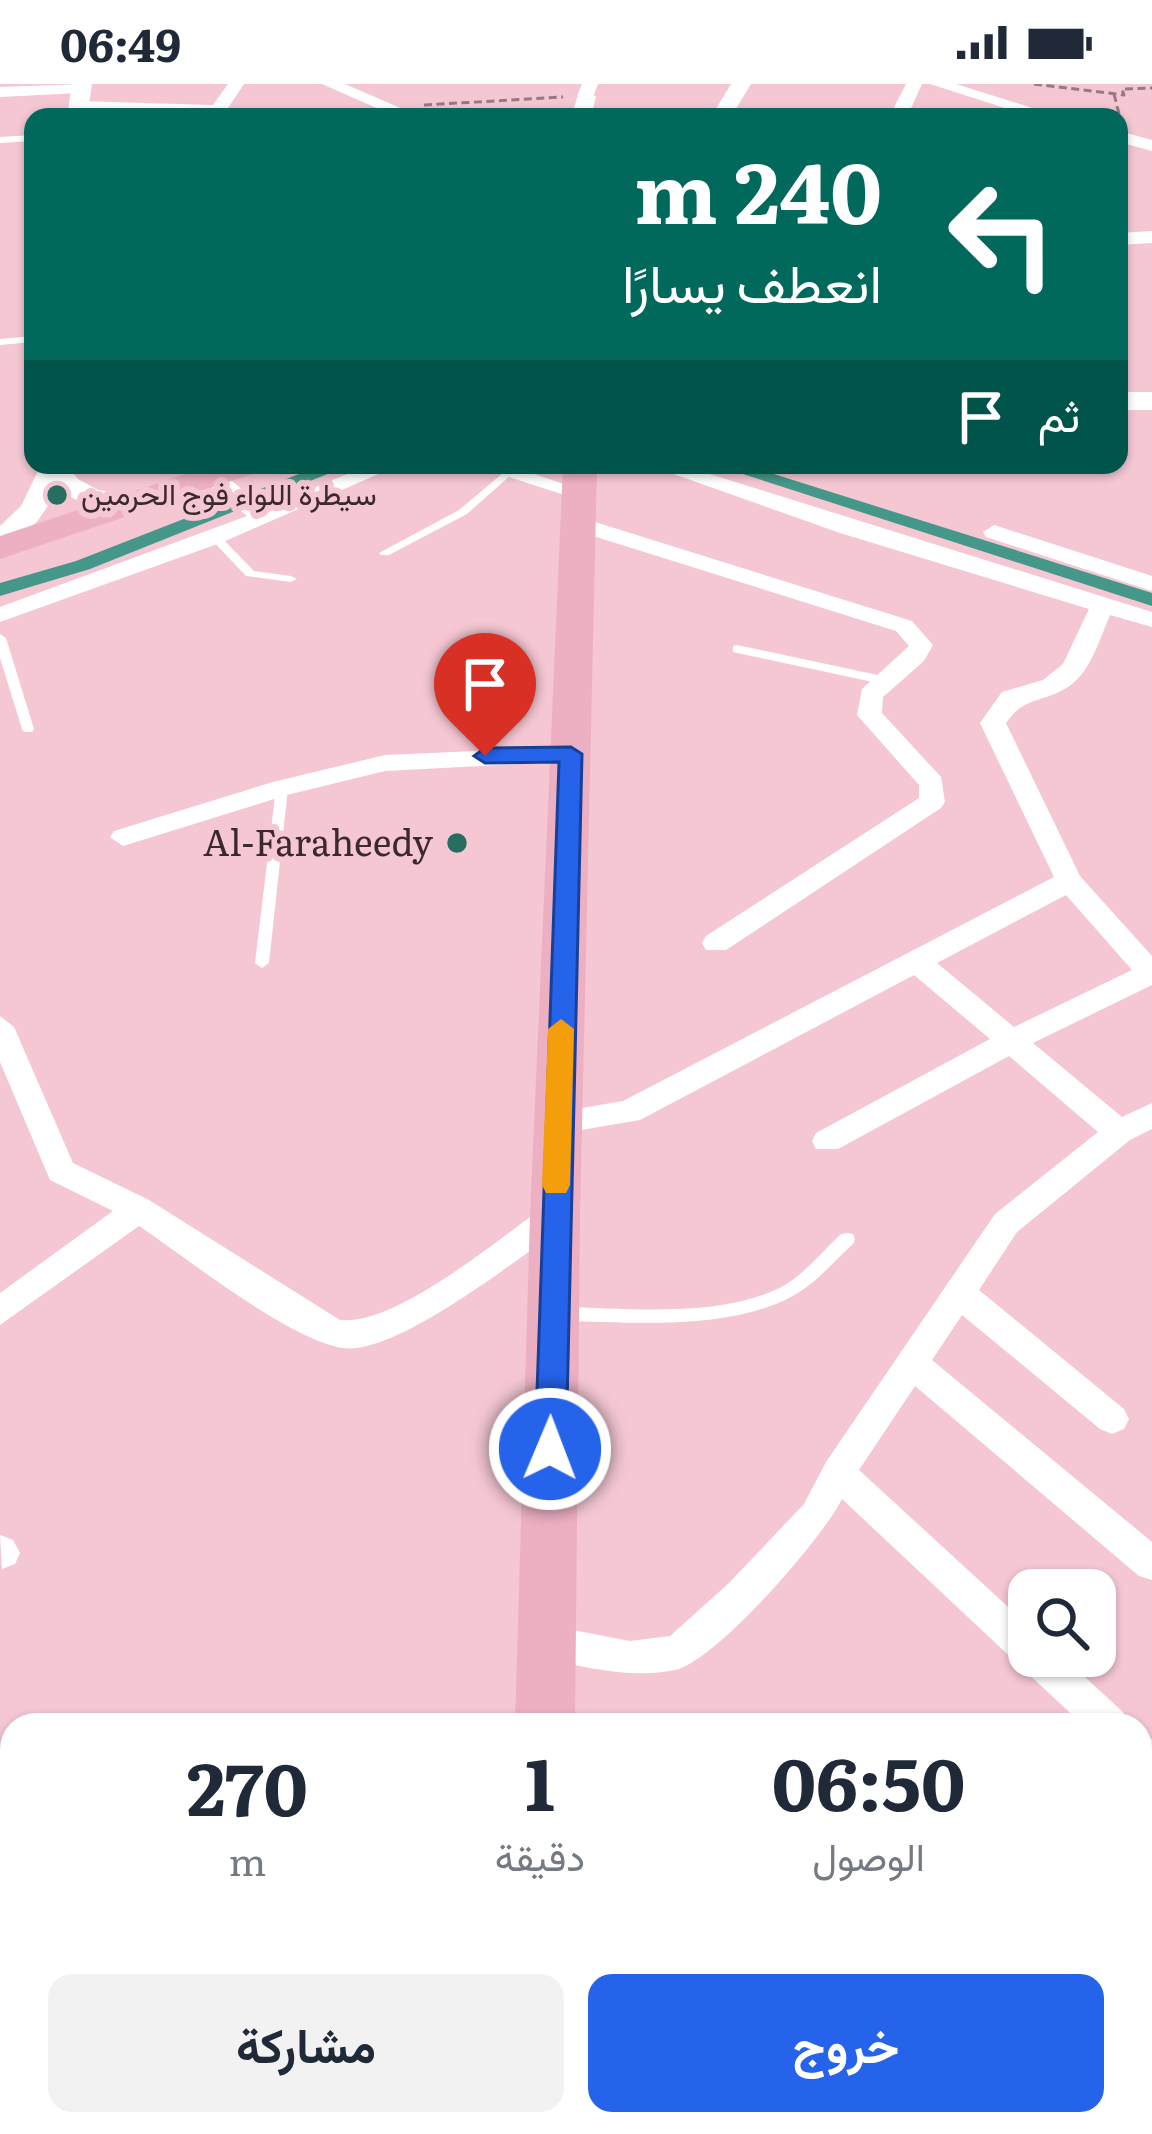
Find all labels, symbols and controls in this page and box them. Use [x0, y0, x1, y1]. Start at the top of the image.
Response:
text: 06:49 [60, 9, 181, 76]
text: 240 m [634, 125, 882, 250]
icon: left [924, 156, 1080, 312]
text: انعطف يسارًا [622, 239, 882, 320]
text: ثم [1038, 379, 1080, 446]
icon: arrive [948, 384, 1014, 450]
place label: سيطرة اللواء فوج الحرمين [81, 470, 377, 515]
marker: سيطرة اللواء فوج الحرمين [44, 482, 70, 508]
pin [434, 633, 536, 756]
icon: arrive [452, 651, 518, 717]
place label: Al-Faraheedy [203, 814, 433, 867]
marker: Al-Faraheedy [444, 830, 470, 856]
position arrow [487, 1386, 613, 1512]
map controls [1008, 1569, 1116, 1677]
button: search [1008, 1569, 1116, 1677]
text: 1 [525, 1726, 555, 1833]
text: 06:50 [772, 1726, 965, 1833]
text: 270 [187, 1731, 308, 1838]
text: دقيقة [495, 1825, 585, 1883]
text: الوصول [812, 1825, 925, 1883]
text: m [228, 1830, 266, 1888]
button: مشاركة [48, 1974, 564, 2112]
button: خروج [588, 1974, 1104, 2112]

